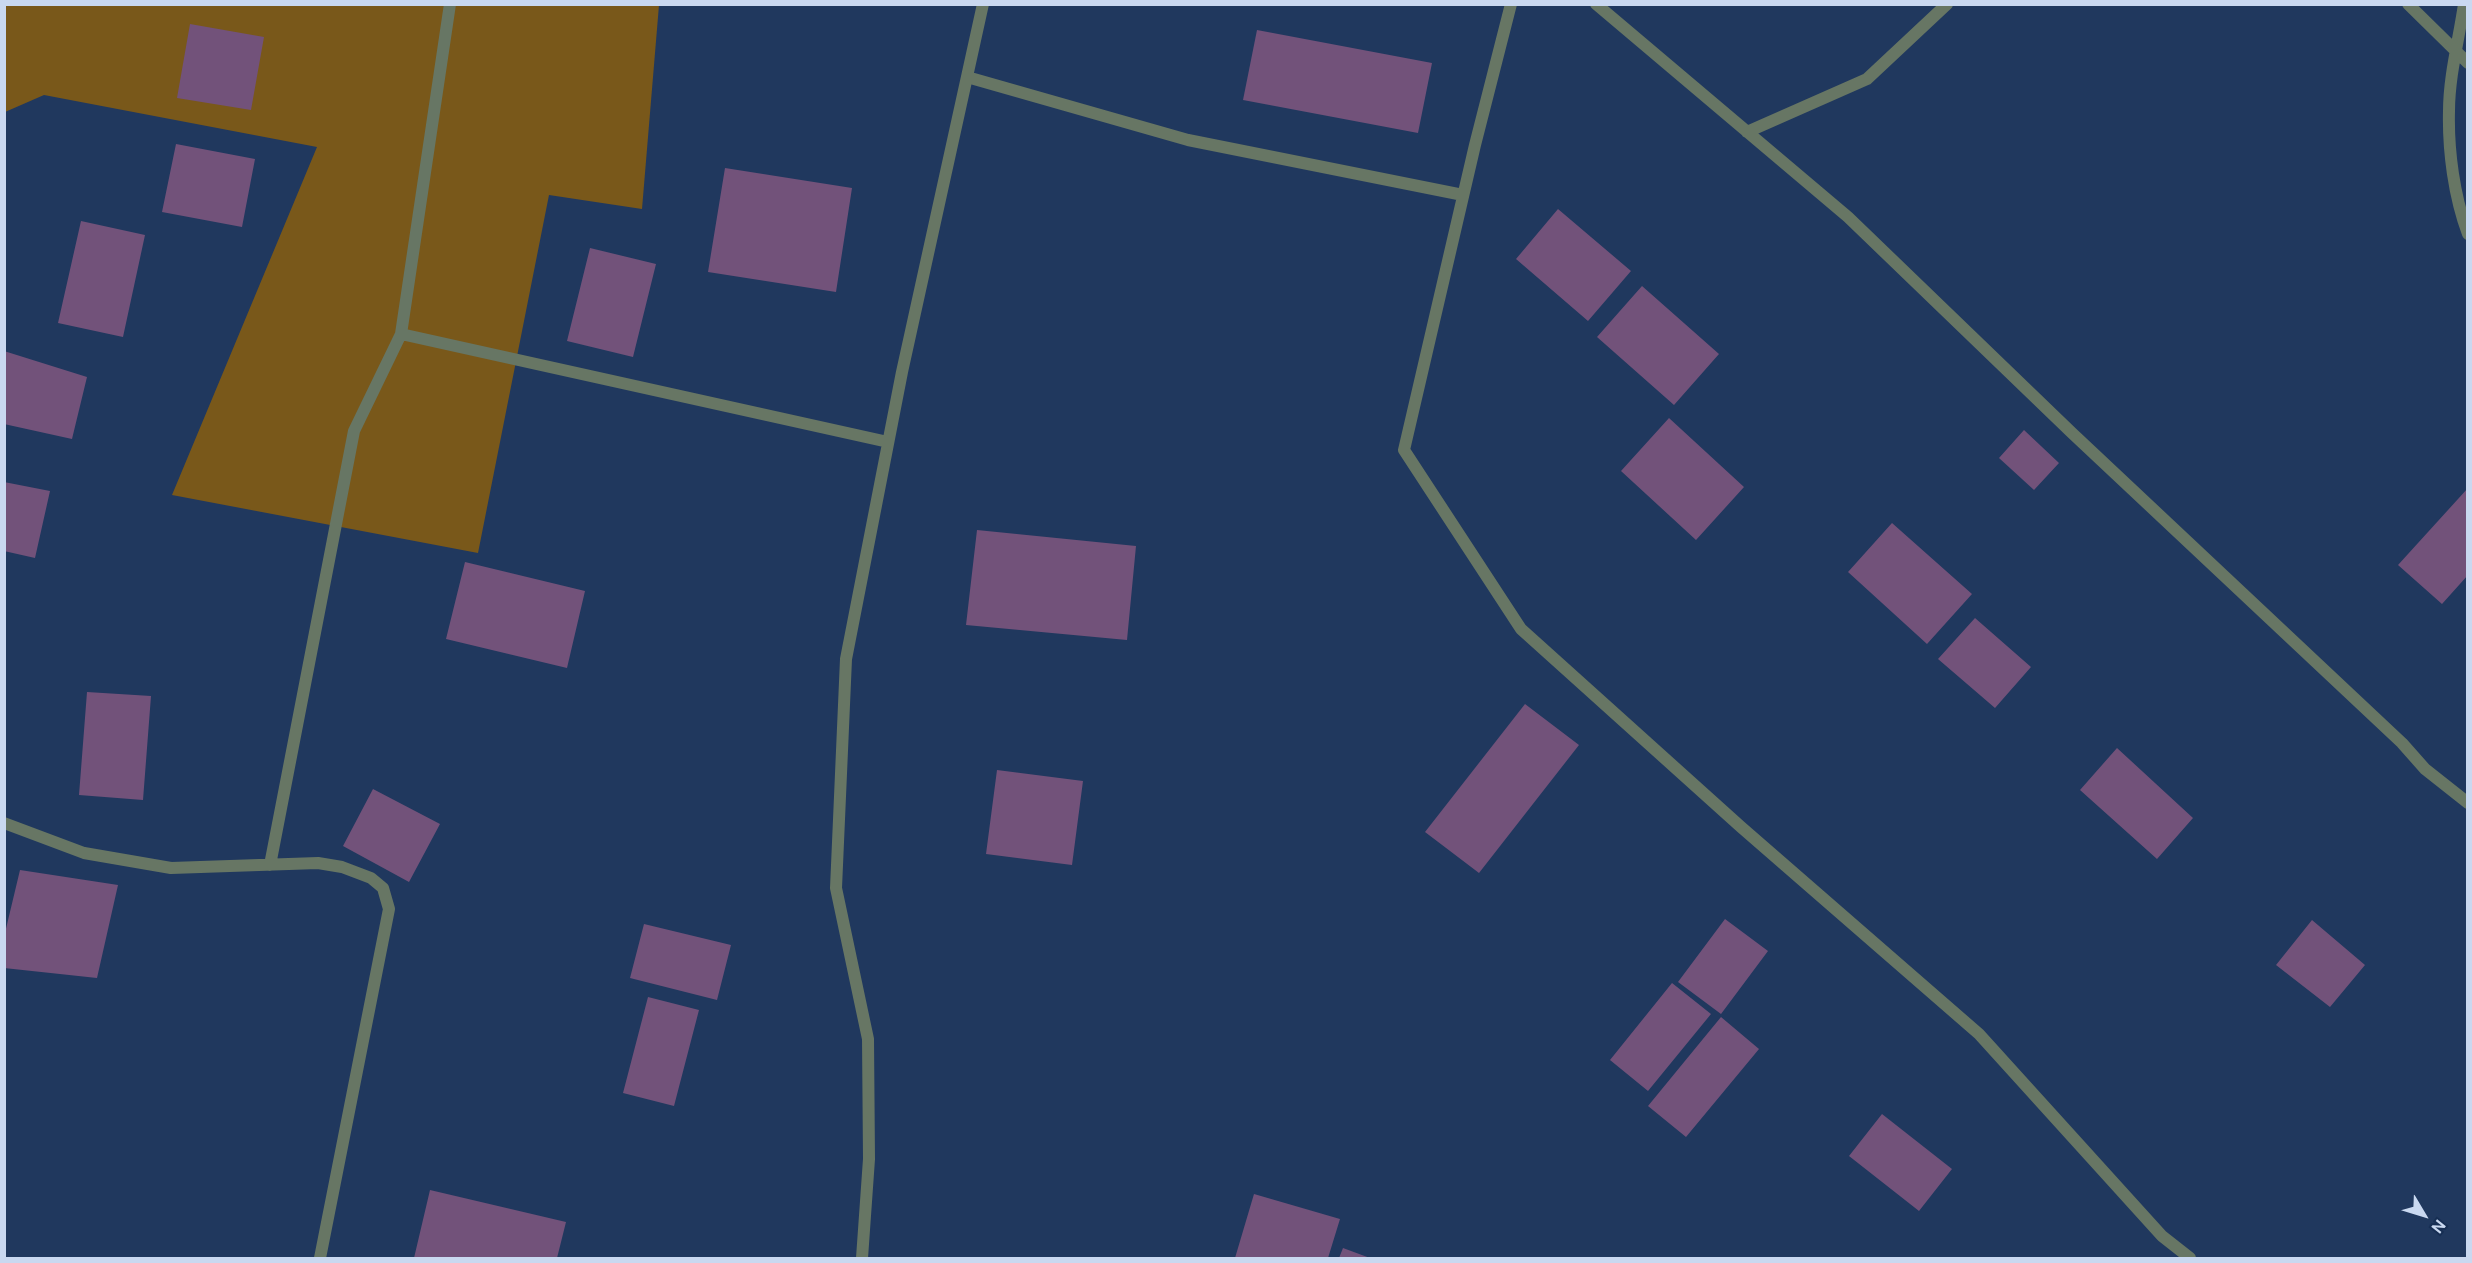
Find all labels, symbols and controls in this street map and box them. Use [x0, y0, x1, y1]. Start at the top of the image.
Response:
north arrow [2394, 1185, 2454, 1245]
text: N [2427, 1215, 2450, 1237]

